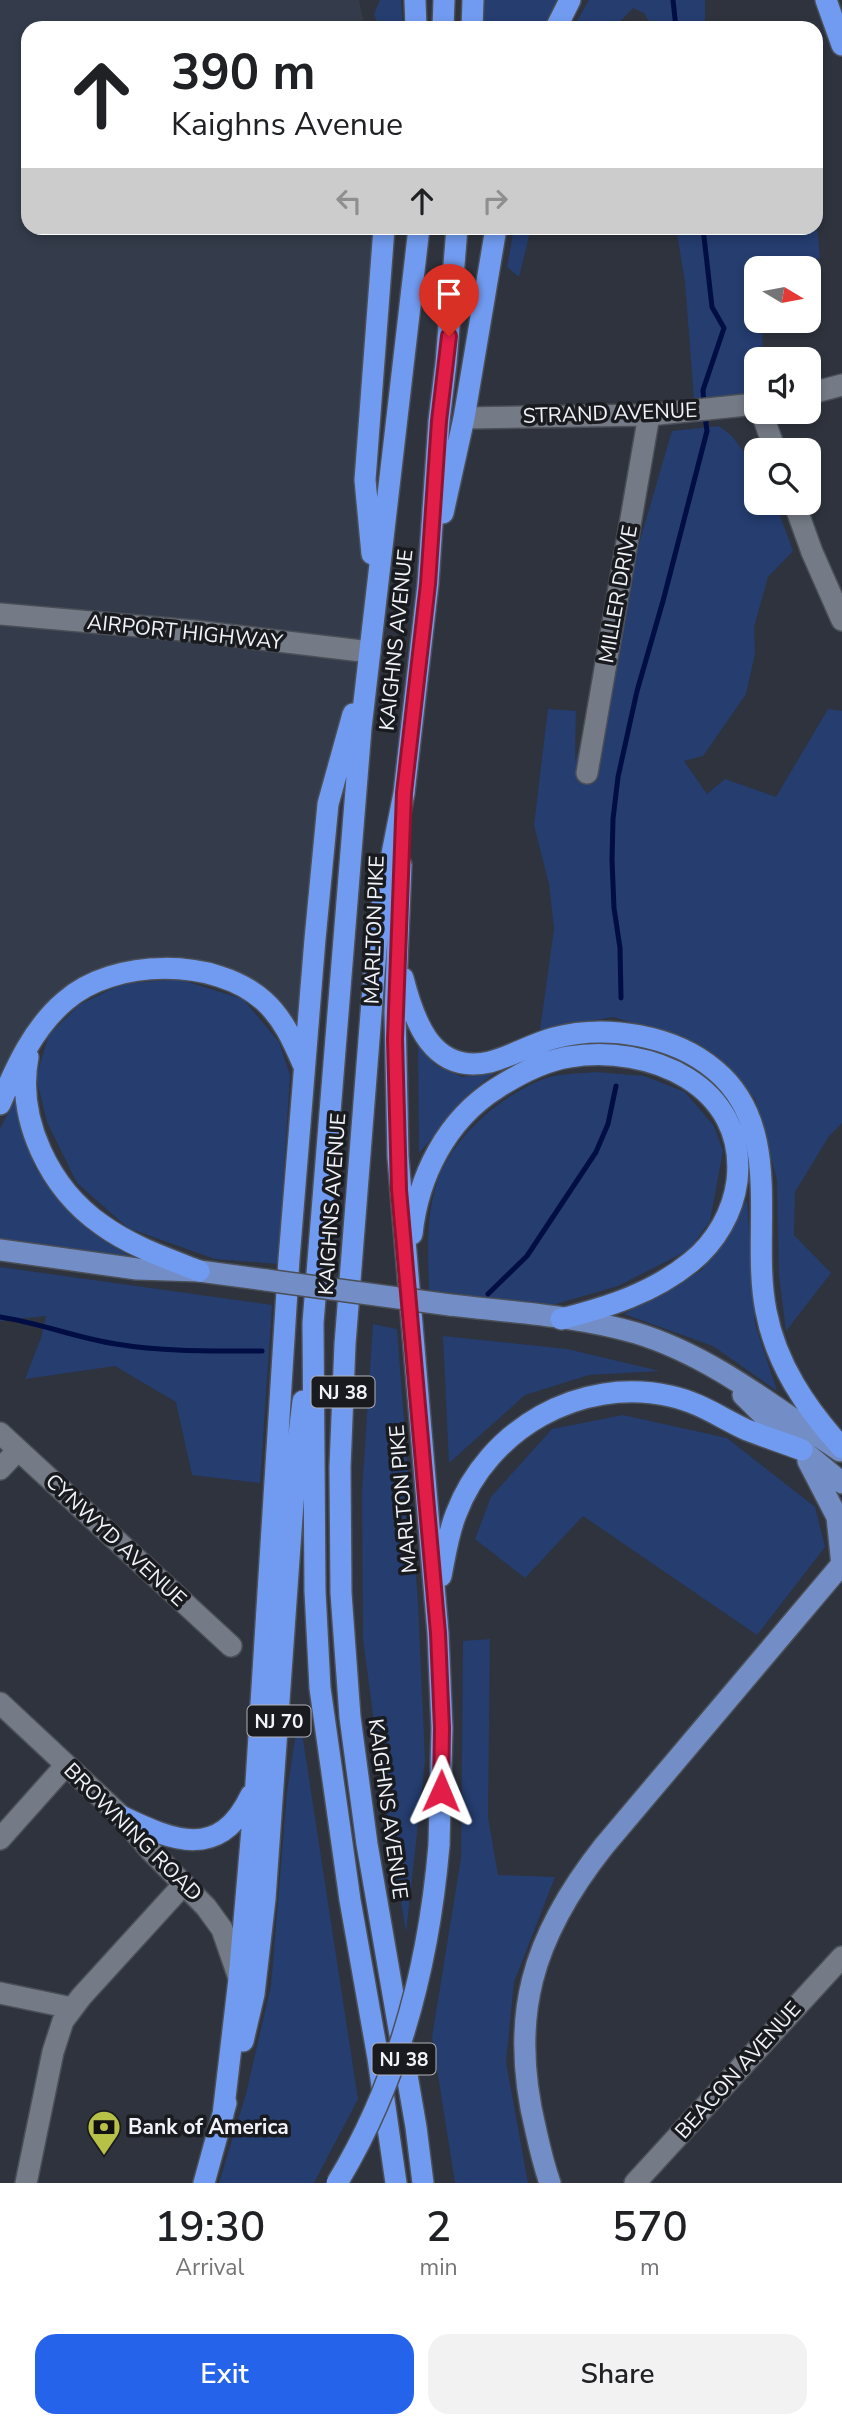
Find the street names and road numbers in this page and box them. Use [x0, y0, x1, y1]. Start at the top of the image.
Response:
street label: STRAND AVENUE [522, 396, 698, 430]
street label: MILLER DRIVE [592, 523, 644, 665]
street label: KAIGHNS AVENUE [373, 548, 419, 732]
street label: AIRPORT HIGHWAY [86, 608, 285, 656]
street label: MARLTON PIKE [357, 855, 391, 1005]
street label: KAIGHNS AVENUE [312, 1112, 352, 1296]
road number: NJ 38 [312, 1376, 374, 1408]
street label: MARLTON PIKE [383, 1424, 423, 1574]
street label: CYNWYD AVENUE [39, 1467, 193, 1613]
road number: NJ 70 [247, 1706, 310, 1736]
street label: KAIGHNS AVENUE [361, 1717, 415, 1901]
street label: BROWNING ROAD [58, 1757, 208, 1907]
street label: BEACON AVENUE [669, 1995, 807, 2145]
road number: NJ 38 [372, 2044, 436, 2074]

